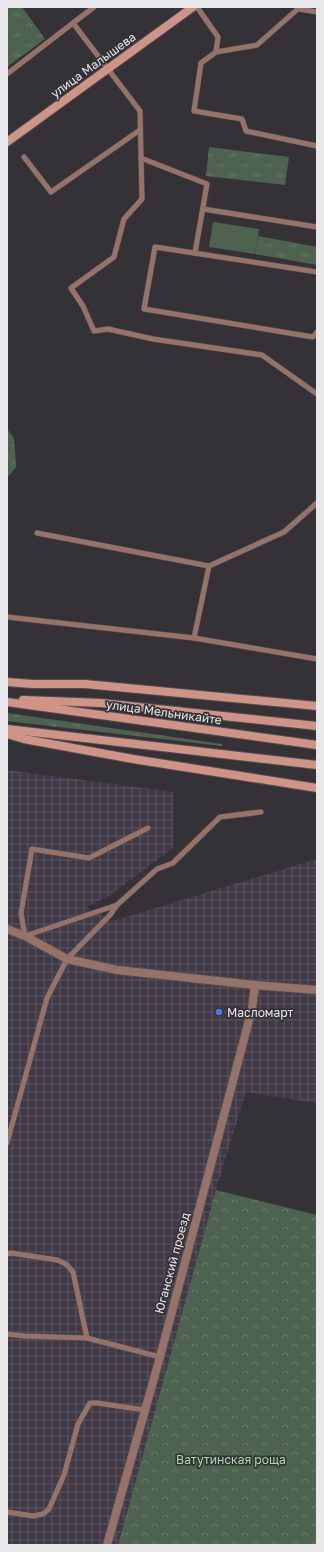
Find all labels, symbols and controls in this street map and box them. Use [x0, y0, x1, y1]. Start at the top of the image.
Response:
street label: улица Малышева [48, 29, 138, 101]
street label: улица Мельникайте [105, 696, 223, 728]
place label: Масломарт [227, 1005, 294, 1020]
marker: Масломарт [214, 1007, 224, 1017]
street label: Юганский проезд [151, 1211, 193, 1315]
park label: Ватутинская роща [176, 1452, 286, 1467]

